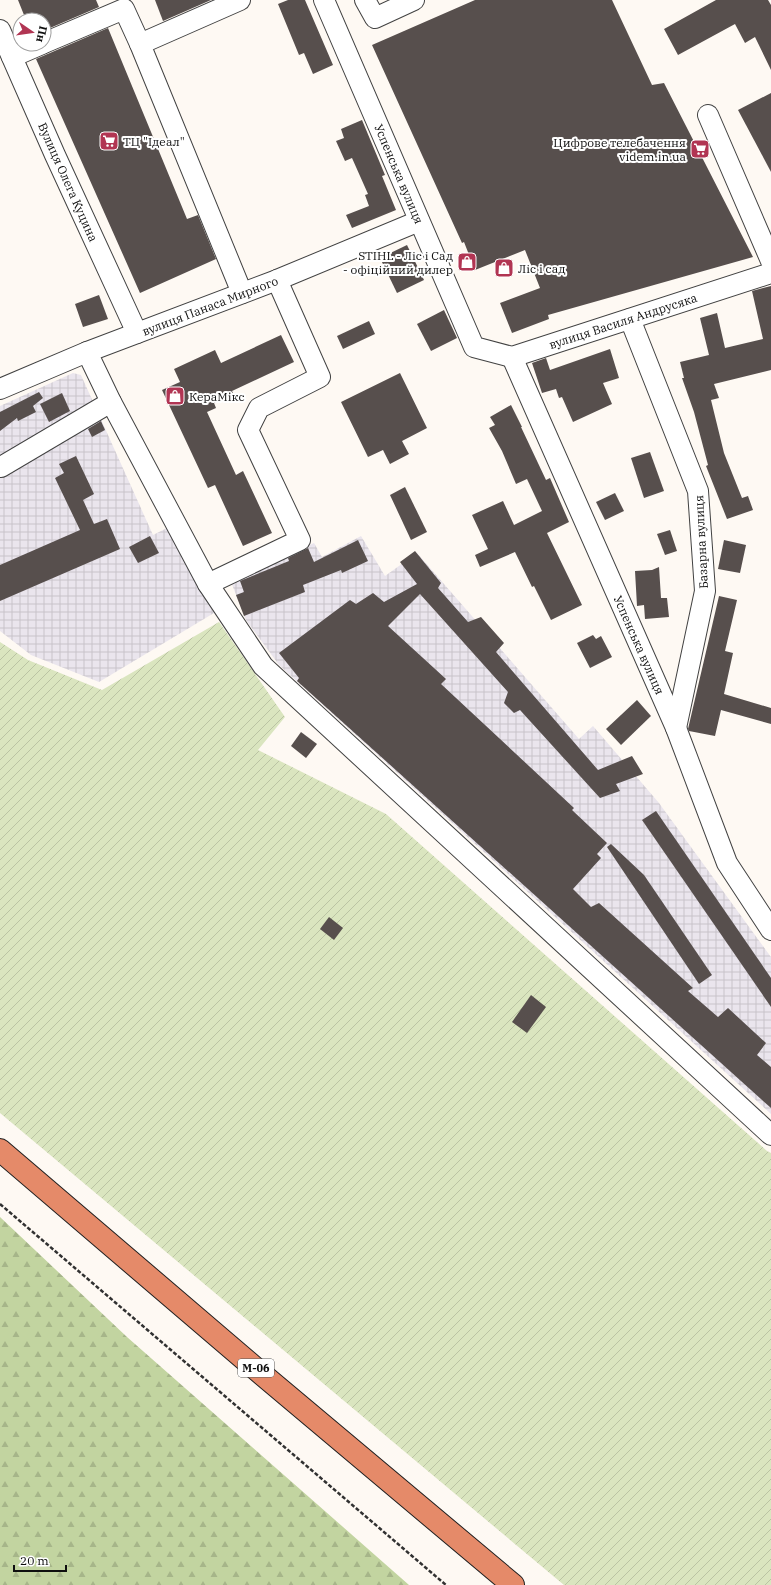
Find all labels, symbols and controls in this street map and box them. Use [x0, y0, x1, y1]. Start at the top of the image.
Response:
north arrow [12, 12, 52, 52]
text: Пн [33, 25, 50, 44]
street label: Вулиця Олега Куцина [35, 120, 101, 244]
street label: Успенська вулиця [371, 122, 427, 226]
supermarket icon: ТЦ "Ідеал" [98, 130, 120, 152]
place label: ТЦ "Ідеал" [123, 134, 185, 149]
place label: Цифрове телебачення videm.in.ua [553, 135, 686, 164]
supermarket icon: Цифрове телебачення videm.in.ua [689, 138, 711, 160]
place label: STIHL - Ліс і Сад - офіційний дилер [343, 248, 453, 277]
shop icon: STIHL - Ліс і Сад - офіційний дилер [456, 251, 478, 273]
shop icon: Ліс і сад [493, 257, 515, 279]
place label: Ліс і сад [518, 261, 566, 276]
street label: вулиця Панаса Мирного [140, 273, 280, 339]
street label: вулиця Василя Андрусяка [547, 290, 699, 352]
shop icon: КераМікс [164, 385, 186, 407]
place label: КераМікс [189, 389, 245, 404]
street label: Базарна вулиця [691, 495, 711, 589]
street label: Успенська вулиця [610, 593, 668, 697]
road number: М-06 [238, 1359, 274, 1377]
scale bar [14, 1547, 66, 1573]
text: 20 m [20, 1553, 49, 1568]

